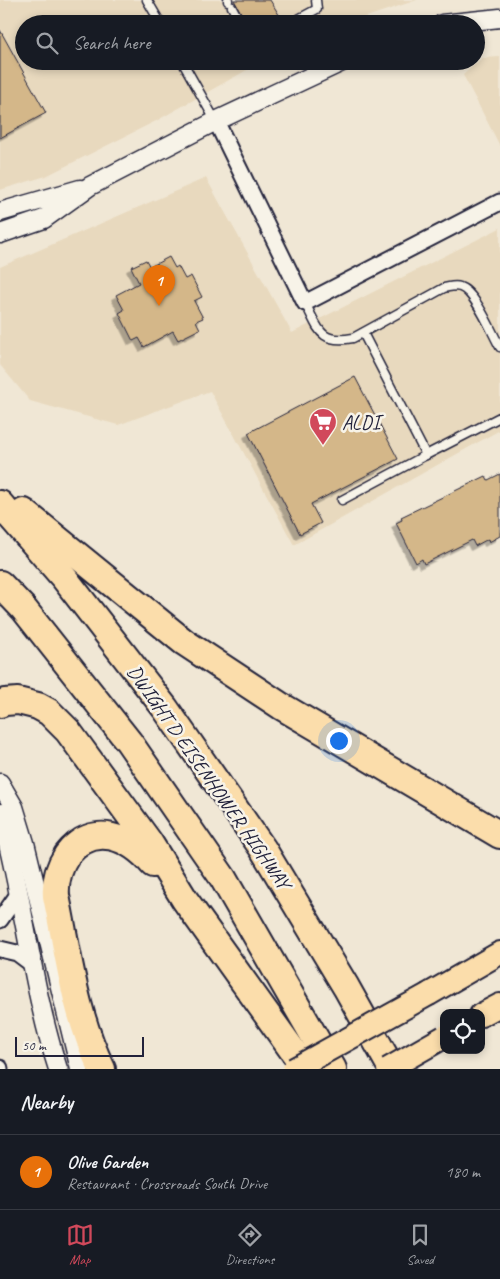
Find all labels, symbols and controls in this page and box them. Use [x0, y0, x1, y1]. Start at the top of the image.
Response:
search box [15, 15, 485, 70]
icon: search [33, 29, 61, 57]
text: Search here [73, 31, 150, 55]
pin: 1 [143, 265, 175, 306]
supermarket icon: ALDI [308, 407, 338, 446]
place label: ALDI [342, 410, 384, 435]
street label: DWIGHT D EISENHOWER HIGHWAY [122, 660, 298, 897]
your location [326, 728, 352, 754]
map controls [440, 1009, 485, 1054]
button: locate [440, 1009, 485, 1054]
scale bar [15, 1034, 144, 1057]
text: 50 m [22, 1037, 46, 1054]
text: Nearby [20, 1089, 73, 1115]
text: Olive Garden [67, 1150, 148, 1174]
text: 1 [32, 1162, 40, 1182]
text: 180 m [446, 1162, 480, 1182]
text: Restaurant · Crossroads South Drive [67, 1174, 267, 1194]
tab: Map [66, 1221, 94, 1268]
tab: Directions [226, 1221, 274, 1268]
tab: Saved [406, 1221, 434, 1268]

